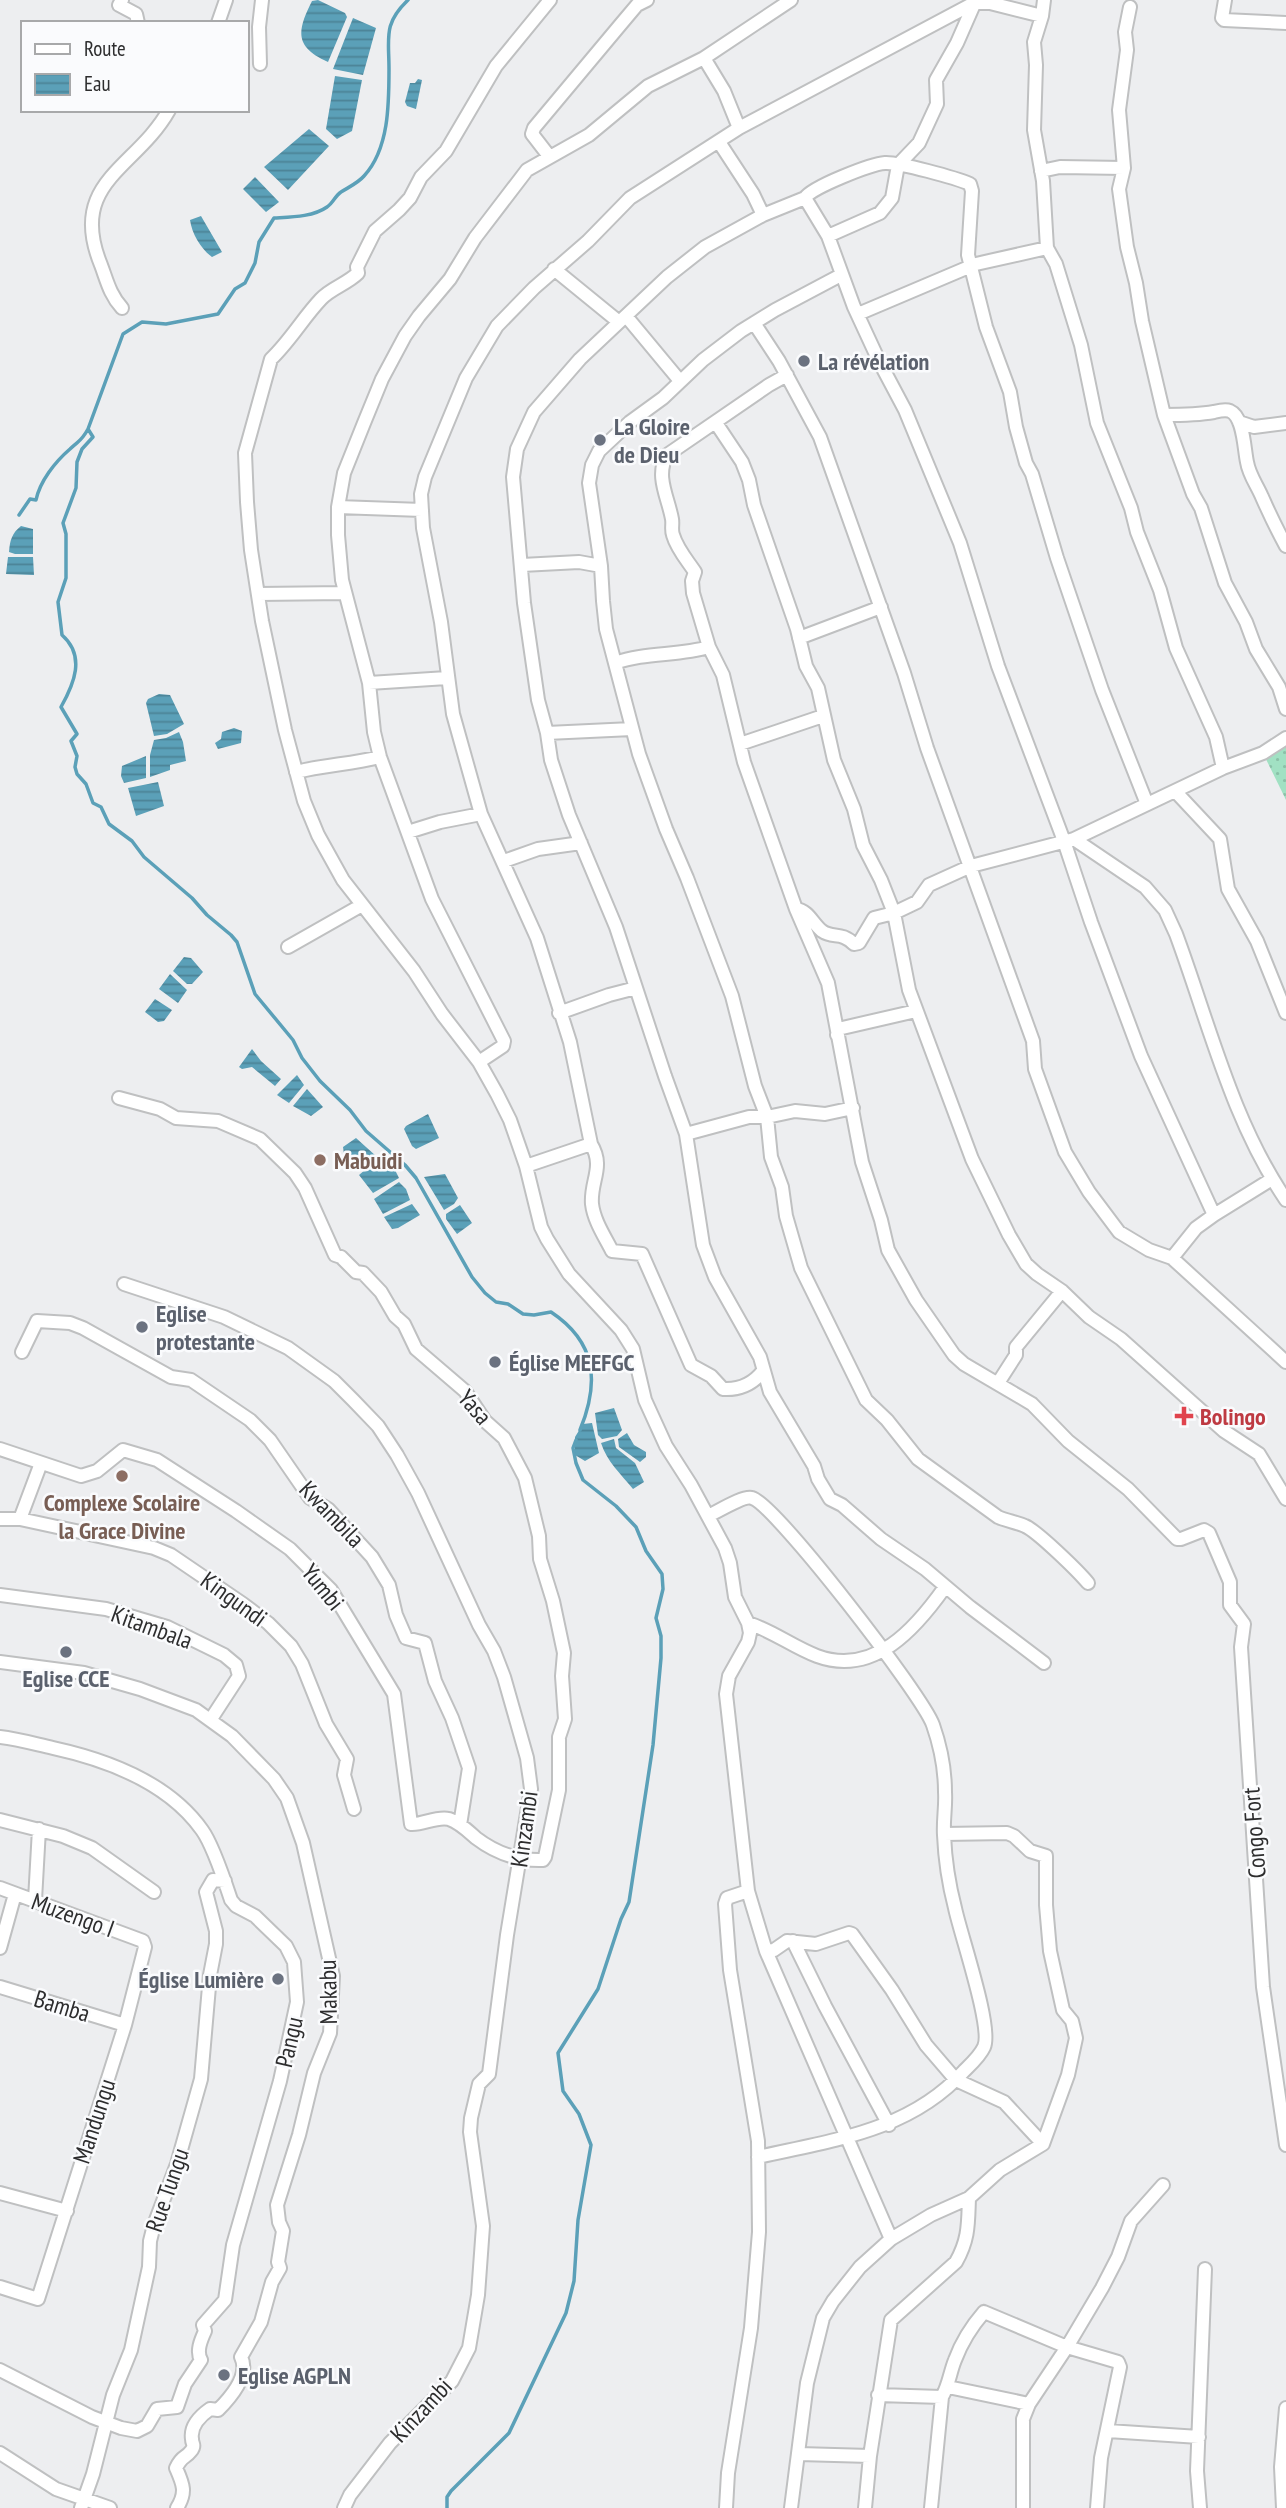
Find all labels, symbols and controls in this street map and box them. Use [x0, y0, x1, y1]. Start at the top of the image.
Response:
legend [21, 21, 248, 112]
text: Route [84, 35, 126, 62]
text: Eau [84, 70, 111, 97]
place label: La révélation [818, 346, 929, 377]
marker: La révélation [796, 353, 812, 369]
place label: La Gloire de Dieu [614, 411, 690, 470]
marker: La Gloire de Dieu [592, 432, 608, 448]
place label: Mabuidi [334, 1145, 403, 1176]
marker: Mabuidi [312, 1152, 328, 1168]
place label: Eglise protestante [156, 1298, 255, 1357]
marker: Eglise protestante [134, 1319, 150, 1335]
place label: Église MEEFGC [509, 1347, 634, 1378]
marker: Église MEEFGC [487, 1354, 503, 1370]
street label: Yasa [451, 1383, 499, 1431]
place label: Bolingo [1200, 1401, 1266, 1432]
marker: Bolingo [1174, 1406, 1194, 1426]
marker: Complexe Scolaire la Grace Divine [114, 1468, 130, 1484]
street label: Kwambila [293, 1474, 371, 1554]
place label: Complexe Scolaire la Grace Divine [44, 1487, 200, 1546]
street label: Yumbi [295, 1557, 351, 1617]
street label: Kingundi [195, 1565, 273, 1633]
street label: Kitambala [107, 1598, 197, 1656]
marker: Eglise CCE [58, 1644, 74, 1660]
place label: Eglise CCE [22, 1663, 110, 1694]
street label: Congo Fort [1235, 1786, 1273, 1880]
street label: Kinzambi [503, 1789, 545, 1869]
street label: Muzengo I [27, 1886, 119, 1944]
street label: Makabu [312, 1959, 344, 2025]
place label: Église Lumière [138, 1964, 264, 1995]
marker: Église Lumière [270, 1971, 286, 1987]
street label: Bamba [30, 1983, 94, 2029]
street label: Pangu [268, 2014, 310, 2070]
street label: Mandungu [66, 2075, 122, 2167]
street label: Rue Tungu [138, 2144, 196, 2236]
place label: Eglise AGPLN [238, 2360, 351, 2391]
marker: Eglise AGPLN [216, 2367, 232, 2383]
street label: Kinzambi [383, 2371, 459, 2449]

